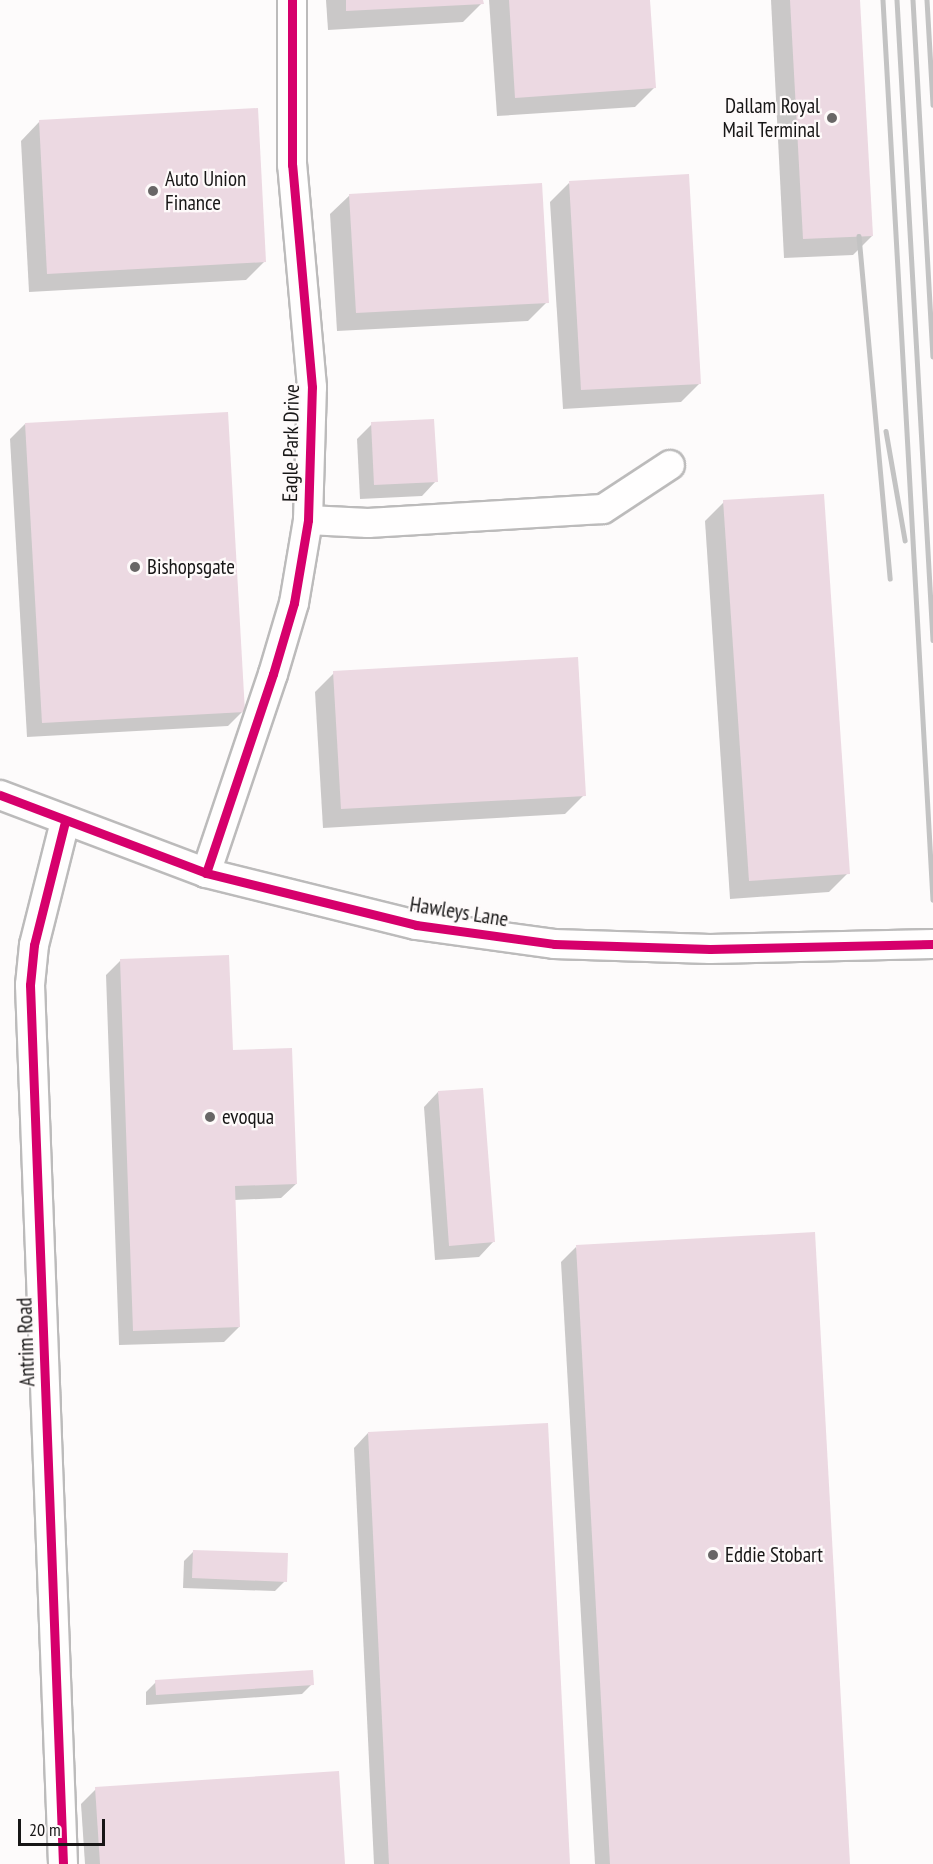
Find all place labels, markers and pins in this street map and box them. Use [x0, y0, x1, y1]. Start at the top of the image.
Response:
place label: Dallam Royal Mail Terminal [722, 93, 820, 143]
marker: Dallam Royal Mail Terminal [825, 111, 839, 125]
place label: Auto Union Finance [165, 166, 246, 216]
marker: Auto Union Finance [146, 184, 160, 198]
place label: Bishopsgate [147, 554, 235, 580]
marker: Bishopsgate [128, 560, 142, 574]
place label: evoqua [222, 1104, 274, 1130]
marker: evoqua [203, 1110, 217, 1124]
place label: Eddie Stobart [725, 1542, 823, 1568]
marker: Eddie Stobart [706, 1548, 720, 1562]

